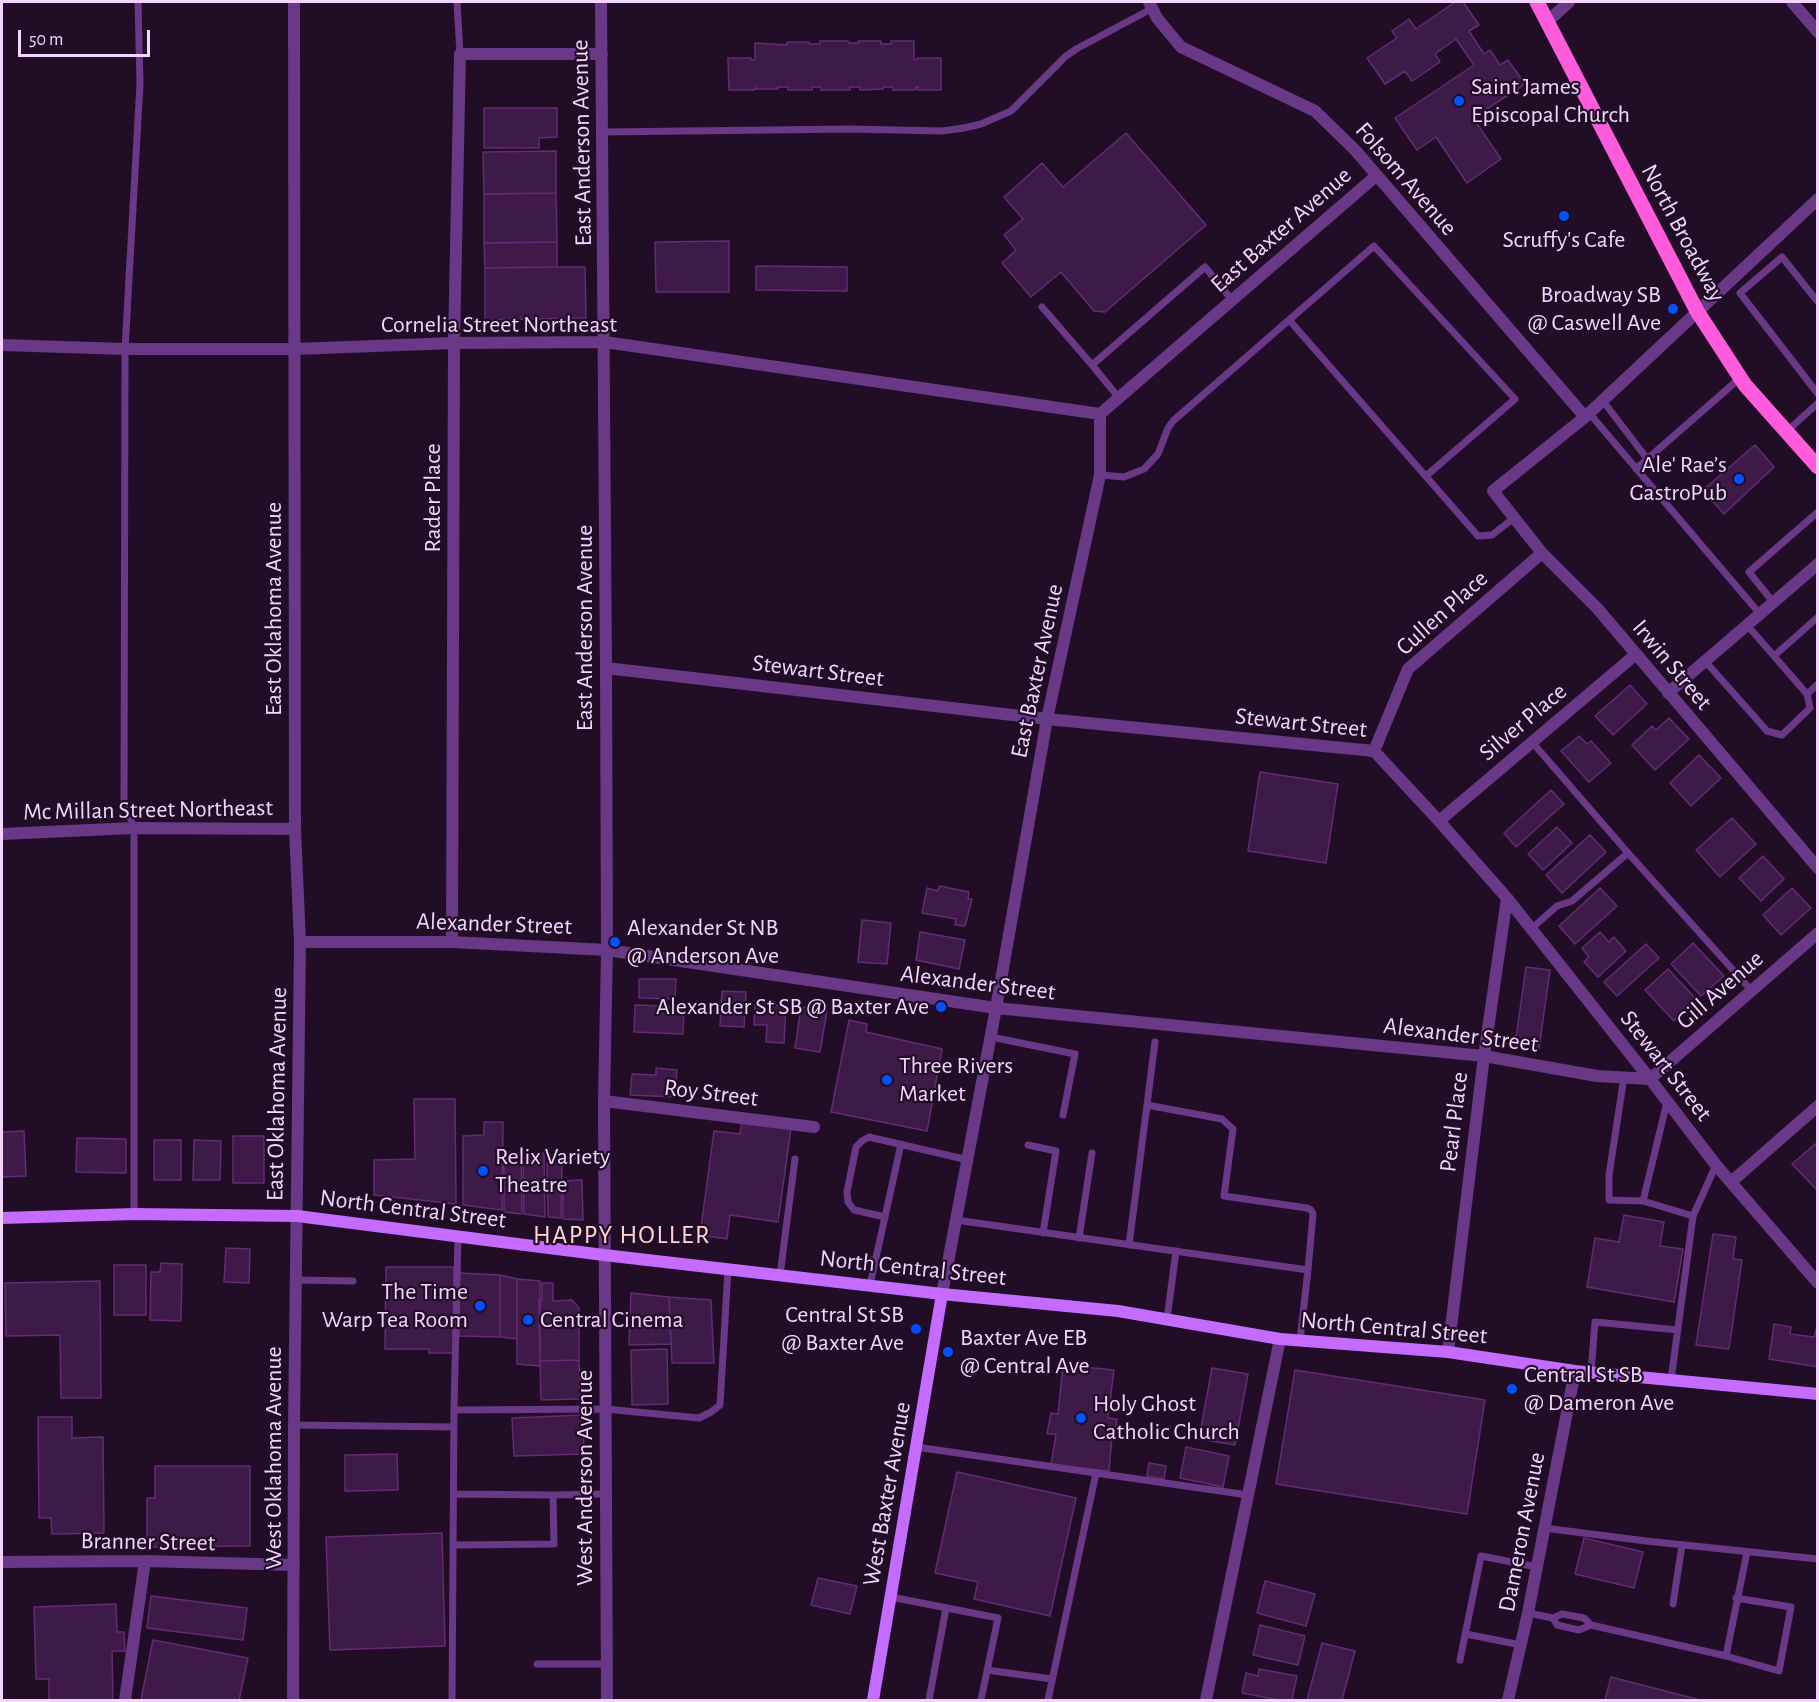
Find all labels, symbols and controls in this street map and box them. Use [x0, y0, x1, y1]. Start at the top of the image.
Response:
scale bar [21, 18, 153, 56]
text: 50 m [29, 31, 63, 49]
street label: East Anderson Avenue [566, 39, 598, 247]
place label: Saint James Episcopal Church [1471, 73, 1630, 129]
marker: Saint James Episcopal Church [1452, 94, 1466, 108]
street label: Folsom Avenue [1349, 116, 1463, 242]
street label: North Broadway [1635, 159, 1731, 307]
street label: East Baxter Avenue [1205, 161, 1357, 299]
marker: Scruffy's Cafe [1557, 209, 1571, 223]
place label: Scruffy's Cafe [1503, 226, 1625, 254]
place label: Broadway SB @ Caswell Ave [1528, 281, 1661, 337]
marker: Broadway SB @ Caswell Ave [1666, 302, 1680, 316]
street label: Cornelia Street Northeast [381, 311, 617, 339]
street label: Rader Place [419, 444, 447, 552]
place label: Ale' Rae’s GastroPub [1629, 451, 1727, 507]
marker: Ale' Rae’s GastroPub [1732, 472, 1746, 486]
street label: East Oklahoma Avenue [260, 502, 288, 716]
street label: East Anderson Avenue [571, 525, 599, 731]
street label: Cullen Place [1390, 564, 1494, 662]
street label: East Baxter Avenue [1004, 581, 1070, 761]
street label: Irwin Street [1626, 614, 1718, 716]
street label: Stewart Street [751, 649, 885, 693]
street label: Silver Place [1473, 677, 1573, 767]
street label: Stewart Street [1234, 702, 1368, 744]
street label: Mc Millan Street Northeast [23, 793, 273, 827]
street label: Alexander Street [416, 907, 572, 941]
place label: Alexander St NB @ Anderson Ave [627, 914, 779, 970]
marker: Alexander St NB @ Anderson Ave [608, 935, 622, 949]
street label: Gill Avenue [1671, 944, 1769, 1036]
street label: Alexander Street [899, 959, 1057, 1007]
street label: East Oklahoma Avenue [261, 987, 293, 1201]
place label: Alexander St SB @ Baxter Ave [656, 993, 929, 1021]
marker: Alexander St SB @ Baxter Ave [934, 1000, 948, 1014]
street label: Stewart Street [1614, 1005, 1718, 1127]
street label: Alexander Street [1382, 1011, 1540, 1059]
place label: Three Rivers Market [899, 1052, 1013, 1108]
street label: Pearl Place [1434, 1070, 1474, 1174]
street label: Roy Street [662, 1073, 760, 1113]
marker: Three Rivers Market [880, 1073, 894, 1087]
place label: Relix Variety Theatre [495, 1143, 610, 1199]
marker: Relix Variety Theatre [476, 1164, 490, 1178]
street label: North Central Street [318, 1183, 508, 1235]
district label: HAPPY HOLLER [533, 1219, 711, 1251]
street label: North Central Street [818, 1244, 1008, 1292]
place label: The Time Warp Tea Room [322, 1278, 468, 1334]
marker: The Time Warp Tea Room [473, 1299, 487, 1313]
place label: Central St SB @ Baxter Ave [781, 1301, 904, 1357]
street label: North Central Street [1299, 1305, 1489, 1351]
place label: Central Cinema [540, 1306, 684, 1334]
marker: Central Cinema [521, 1313, 535, 1327]
marker: Central St SB @ Baxter Ave [909, 1322, 923, 1336]
place label: Baxter Ave EB @ Central Ave [960, 1324, 1090, 1380]
marker: Baxter Ave EB @ Central Ave [941, 1345, 955, 1359]
street label: West Oklahoma Avenue [260, 1346, 288, 1570]
place label: Central St SB @ Dameron Ave [1524, 1361, 1674, 1417]
street label: West Anderson Avenue [571, 1370, 599, 1586]
marker: Central St SB @ Dameron Ave [1505, 1382, 1519, 1396]
place label: Holy Ghost Catholic Church [1093, 1390, 1240, 1446]
street label: West Baxter Avenue [857, 1400, 917, 1588]
marker: Holy Ghost Catholic Church [1074, 1411, 1088, 1425]
street label: Dameron Avenue [1492, 1450, 1552, 1614]
street label: Branner Street [80, 1526, 216, 1558]

